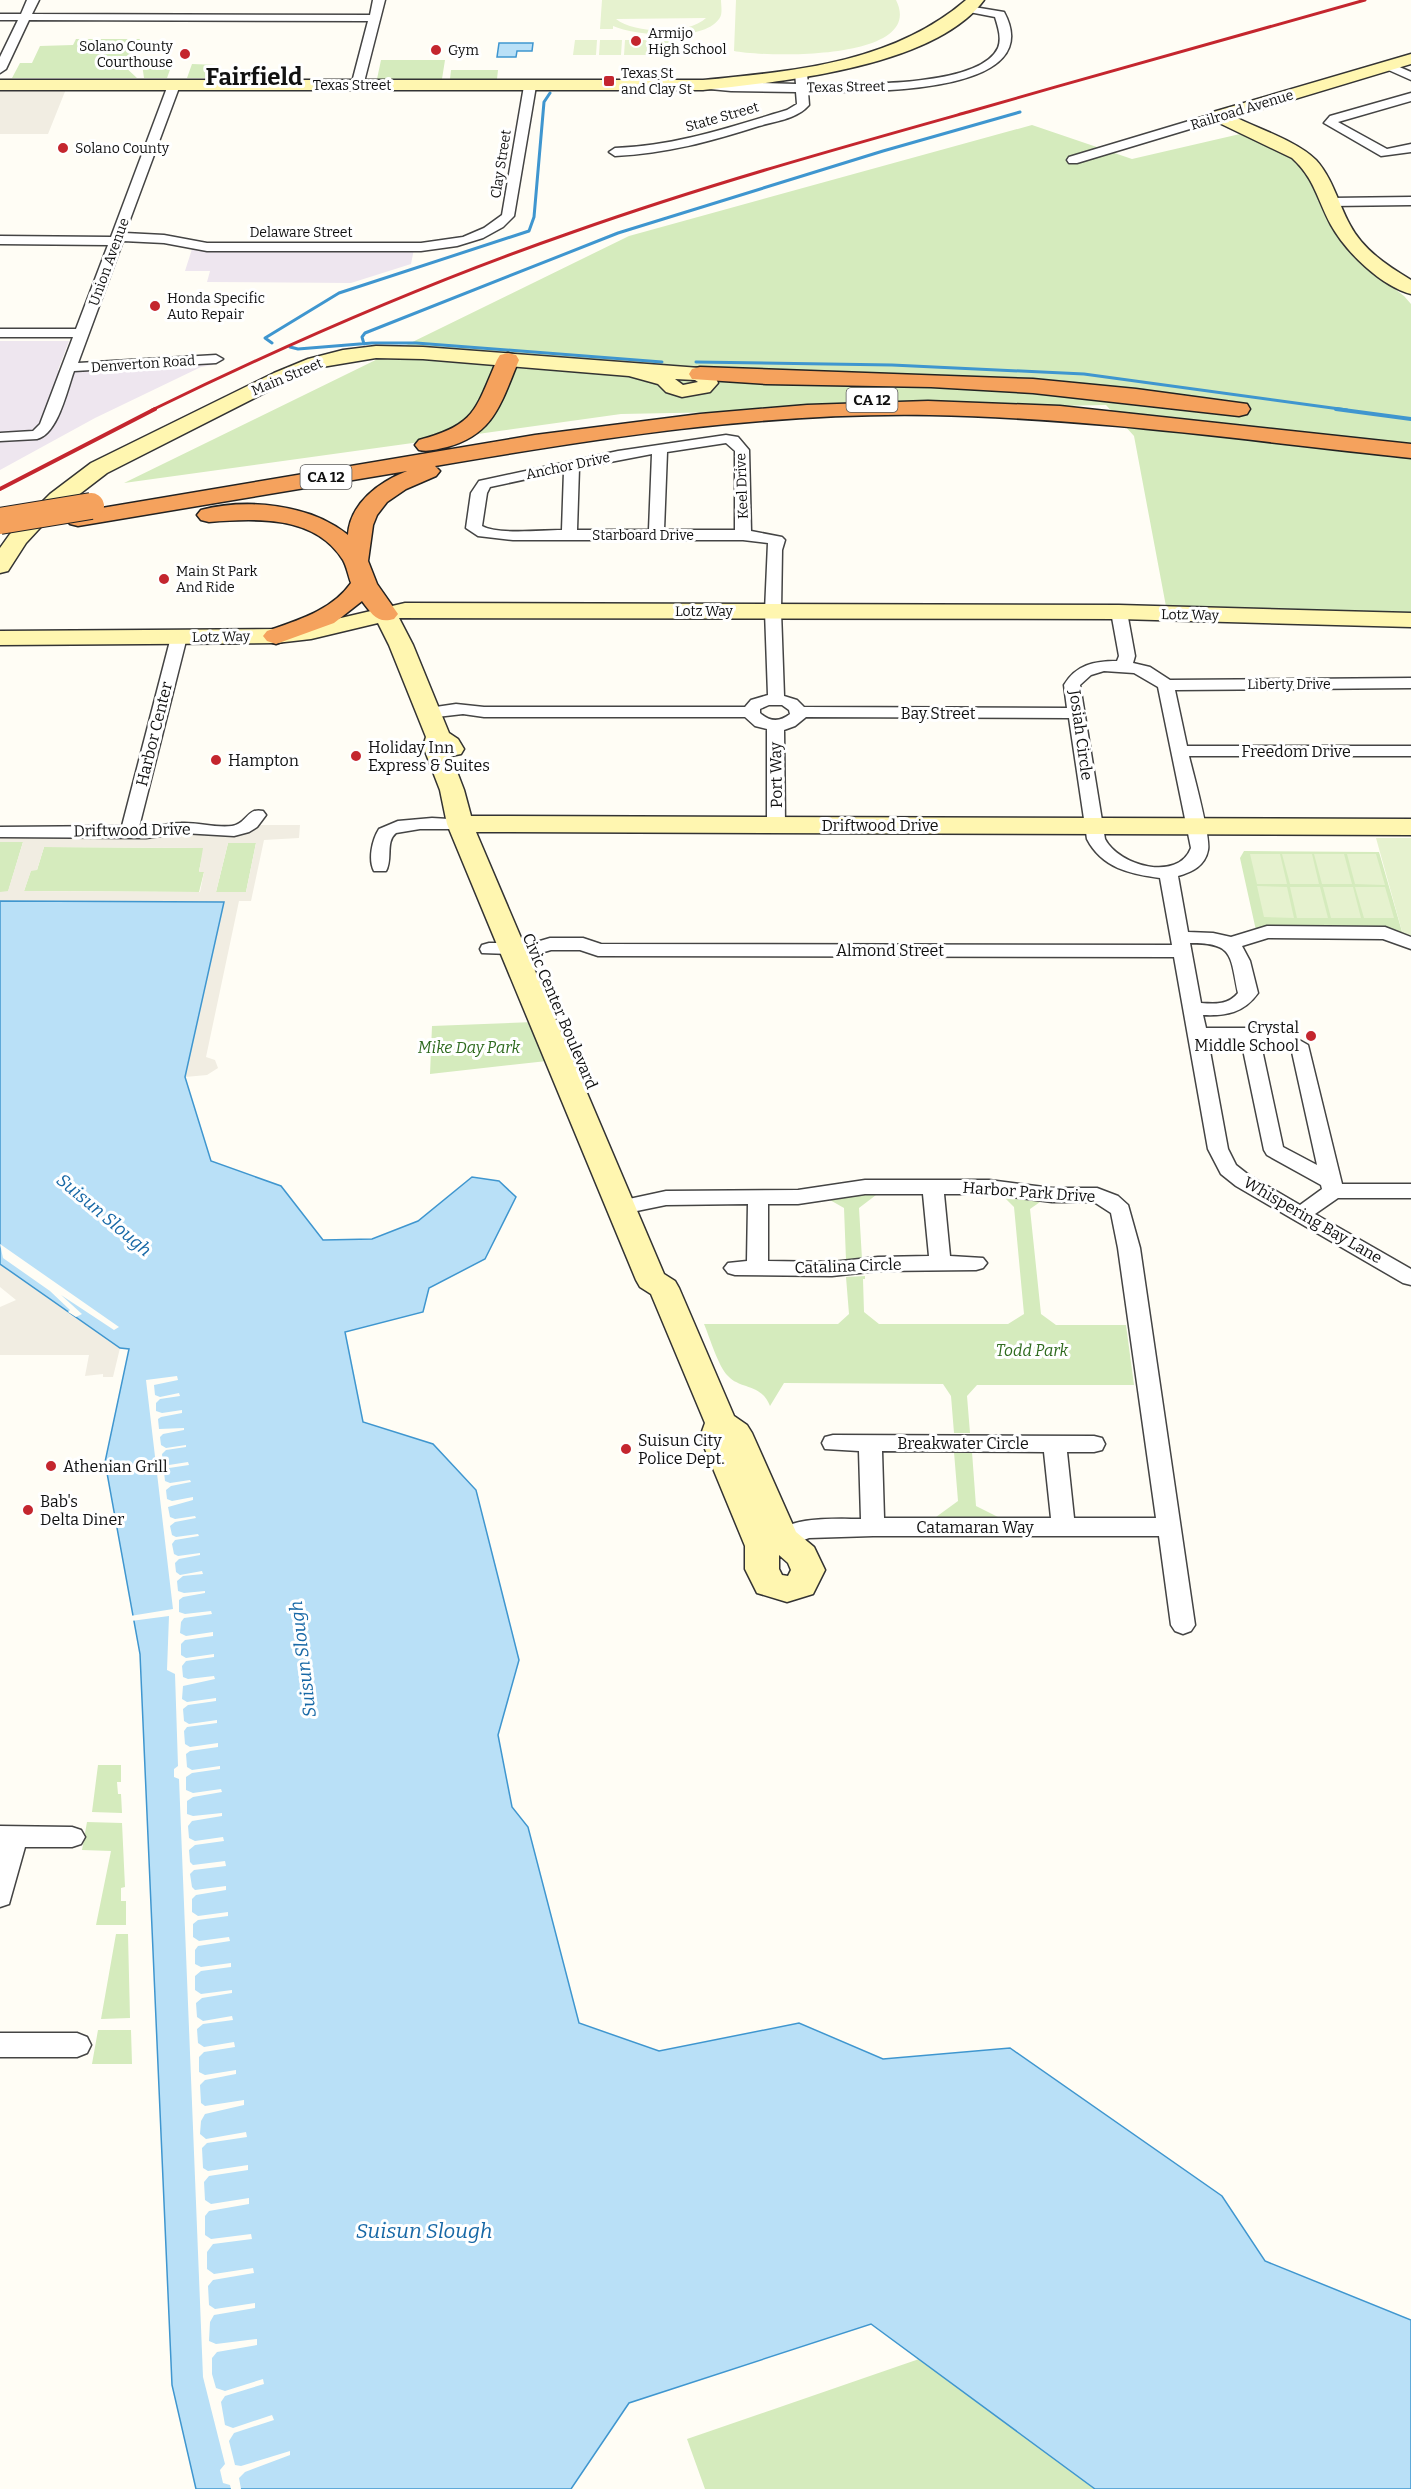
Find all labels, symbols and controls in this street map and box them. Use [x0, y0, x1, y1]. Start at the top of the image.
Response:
place label: Armijo High School [648, 25, 726, 58]
marker: Armijo High School [629, 34, 643, 48]
place label: Solano County Courthouse [79, 38, 174, 71]
place label: Gym [448, 42, 479, 59]
marker: Gym [429, 43, 443, 57]
marker: Solano County Courthouse [178, 47, 192, 61]
district label: Fairfield [206, 63, 303, 91]
place label: Texas St and Clay St [621, 65, 692, 98]
marker: Texas St and Clay St [602, 74, 616, 88]
street label: Texas Street [313, 77, 391, 94]
street label: Texas Street [806, 78, 886, 96]
street label: Railroad Avenue [1188, 86, 1296, 134]
street label: State Street [683, 98, 761, 136]
street label: Clay Street [487, 128, 515, 200]
place label: Solano County [75, 140, 170, 157]
marker: Solano County [56, 141, 70, 155]
street label: Union Avenue [85, 216, 133, 308]
street label: Delaware Street [249, 224, 353, 241]
place label: Honda Specific Auto Repair [167, 290, 265, 323]
marker: Honda Specific Auto Repair [148, 299, 162, 313]
street label: Denverton Road [90, 352, 196, 376]
street label: Main Street [249, 354, 325, 400]
road number: CA 12 [846, 388, 898, 412]
street label: Anchor Drive [524, 449, 612, 483]
street label: Keel Drive [732, 453, 752, 519]
road number: CA 12 [300, 465, 352, 489]
street label: Starboard Drive [592, 527, 694, 544]
place label: Main St Park And Ride [176, 563, 257, 596]
marker: Main St Park And Ride [157, 572, 171, 586]
street label: Lotz Way [675, 603, 734, 620]
street label: Lotz Way [1161, 606, 1220, 624]
street label: Lotz Way [192, 628, 251, 646]
street label: Liberty Drive [1247, 676, 1331, 693]
street label: Harbor Center [132, 680, 176, 788]
street label: Josiah Circle [1065, 688, 1097, 781]
street label: Bay Street [900, 704, 976, 723]
place label: Holiday Inn Express & Suites [368, 738, 490, 775]
street label: Port Way [766, 741, 786, 808]
street label: Freedom Drive [1241, 742, 1351, 761]
marker: Holiday Inn Express & Suites [349, 749, 363, 763]
place label: Hampton [228, 751, 299, 770]
marker: Hampton [209, 753, 223, 767]
street label: Driftwood Drive [821, 816, 939, 835]
street label: Driftwood Drive [73, 819, 191, 841]
street label: Civic Center Boulevard [519, 930, 602, 1092]
street label: Almond Street [836, 941, 944, 960]
place label: Crystal Middle School [1194, 1018, 1299, 1055]
marker: Crystal Middle School [1304, 1029, 1318, 1043]
park label: Mike Day Park [418, 1038, 521, 1057]
water label: Suisun Slough [52, 1169, 156, 1261]
street label: Whispering Bay Lane [1240, 1173, 1386, 1267]
street label: Harbor Park Drive [962, 1178, 1096, 1206]
street label: Catalina Circle [794, 1255, 902, 1277]
park label: Todd Park [996, 1341, 1069, 1360]
place label: Suisun City Police Dept. [638, 1431, 725, 1468]
street label: Breakwater Circle [897, 1434, 1029, 1453]
marker: Suisun City Police Dept. [619, 1442, 633, 1456]
place label: Athenian Grill [63, 1457, 168, 1476]
marker: Athenian Grill [44, 1459, 58, 1473]
place label: Bab's Delta Diner [40, 1492, 124, 1529]
marker: Bab's Delta Diner [21, 1503, 35, 1517]
street label: Catamaran Way [916, 1518, 1034, 1537]
water label: Suisun Slough [285, 1600, 321, 1718]
water label: Suisun Slough [356, 2218, 492, 2244]

